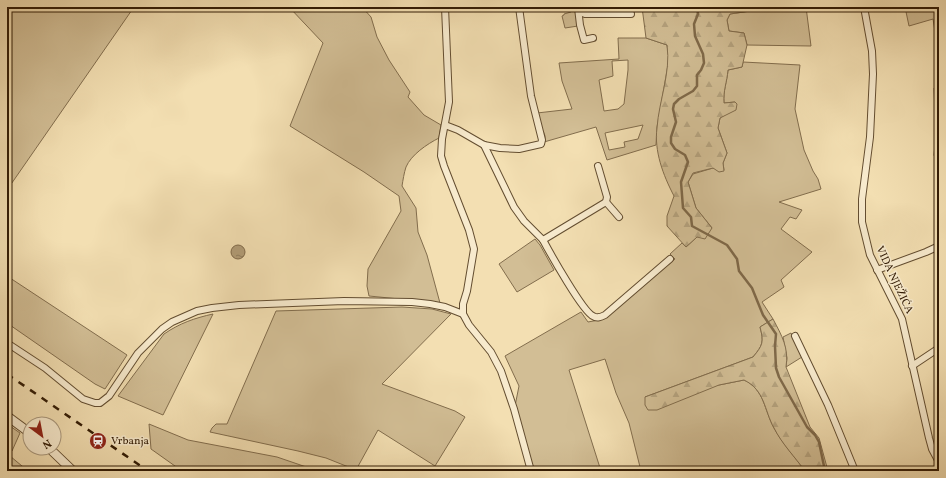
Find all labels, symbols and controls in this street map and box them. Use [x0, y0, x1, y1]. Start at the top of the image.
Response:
street label: VIDA NJEŽIĆA [872, 244, 916, 317]
north arrow [22, 416, 62, 456]
station icon: Vrbanja [88, 431, 108, 451]
place label: Vrbanja [111, 434, 150, 449]
text: N [39, 435, 54, 452]

